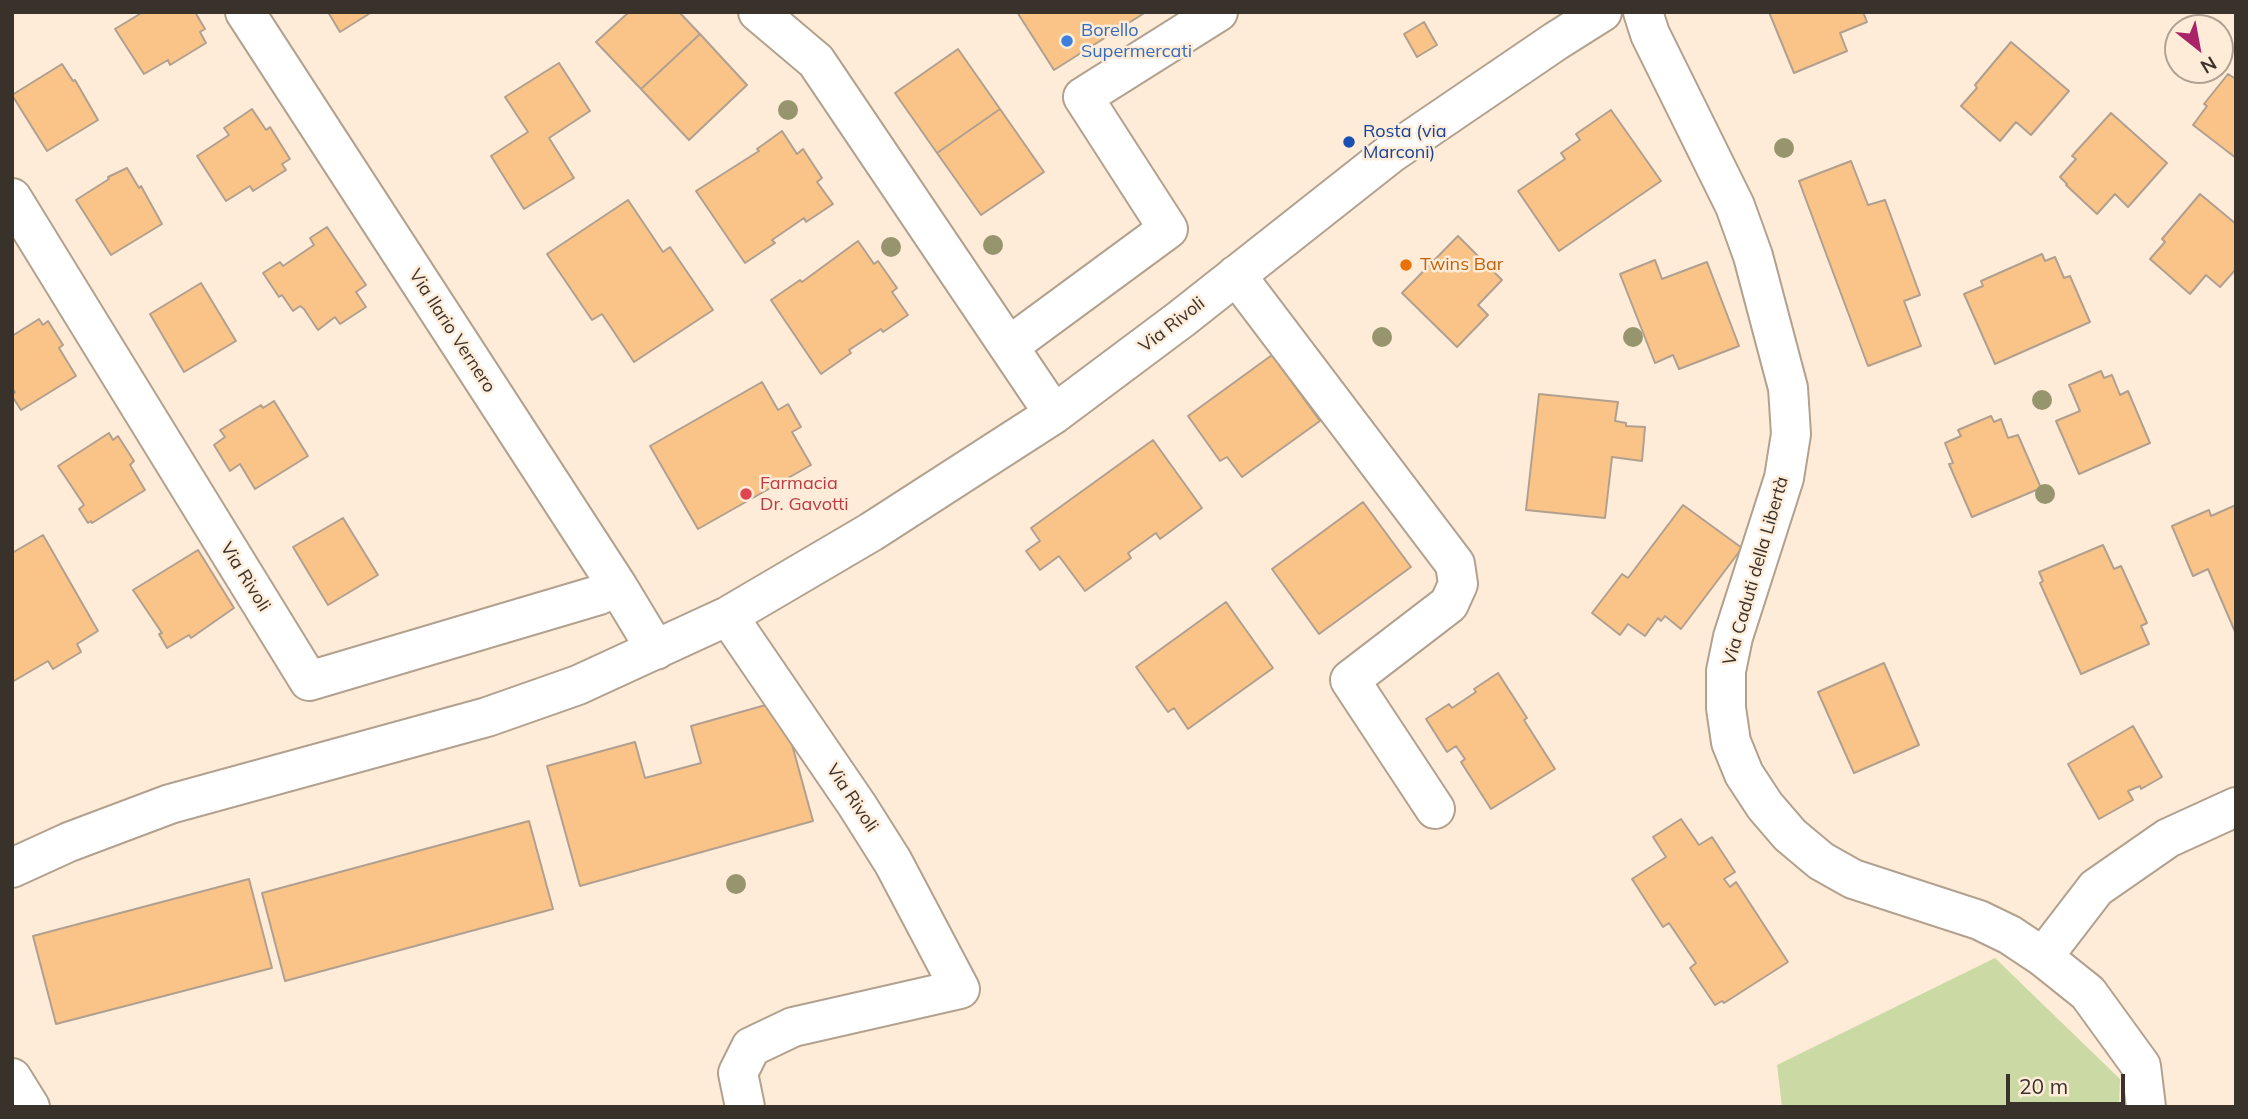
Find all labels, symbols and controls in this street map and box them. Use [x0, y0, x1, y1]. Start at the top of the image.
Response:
north arrow [2164, 14, 2234, 84]
place label: Borello Supermercati [1081, 20, 1192, 62]
marker: Borello Supermercati [1059, 33, 1075, 49]
text: N [2196, 51, 2221, 79]
place label: Rosta (via Marconi) [1363, 121, 1447, 164]
marker: Rosta (via Marconi) [1341, 134, 1357, 150]
place label: Twins Bar [1420, 254, 1503, 276]
marker: Twins Bar [1398, 257, 1414, 273]
street label: Via Ilario Vernero [404, 265, 500, 397]
street label: Via Rivoli [1135, 293, 1209, 357]
place label: Farmacia Dr. Gavotti [760, 473, 849, 516]
street label: Via Caduti della Libertà [1719, 474, 1793, 668]
marker: Farmacia Dr. Gavotti [738, 486, 754, 502]
street label: Via Rivoli [215, 538, 275, 616]
street label: Via Rivoli [821, 760, 883, 836]
scale bar [2010, 1060, 2129, 1104]
text: 20 m [2019, 1073, 2068, 1099]

